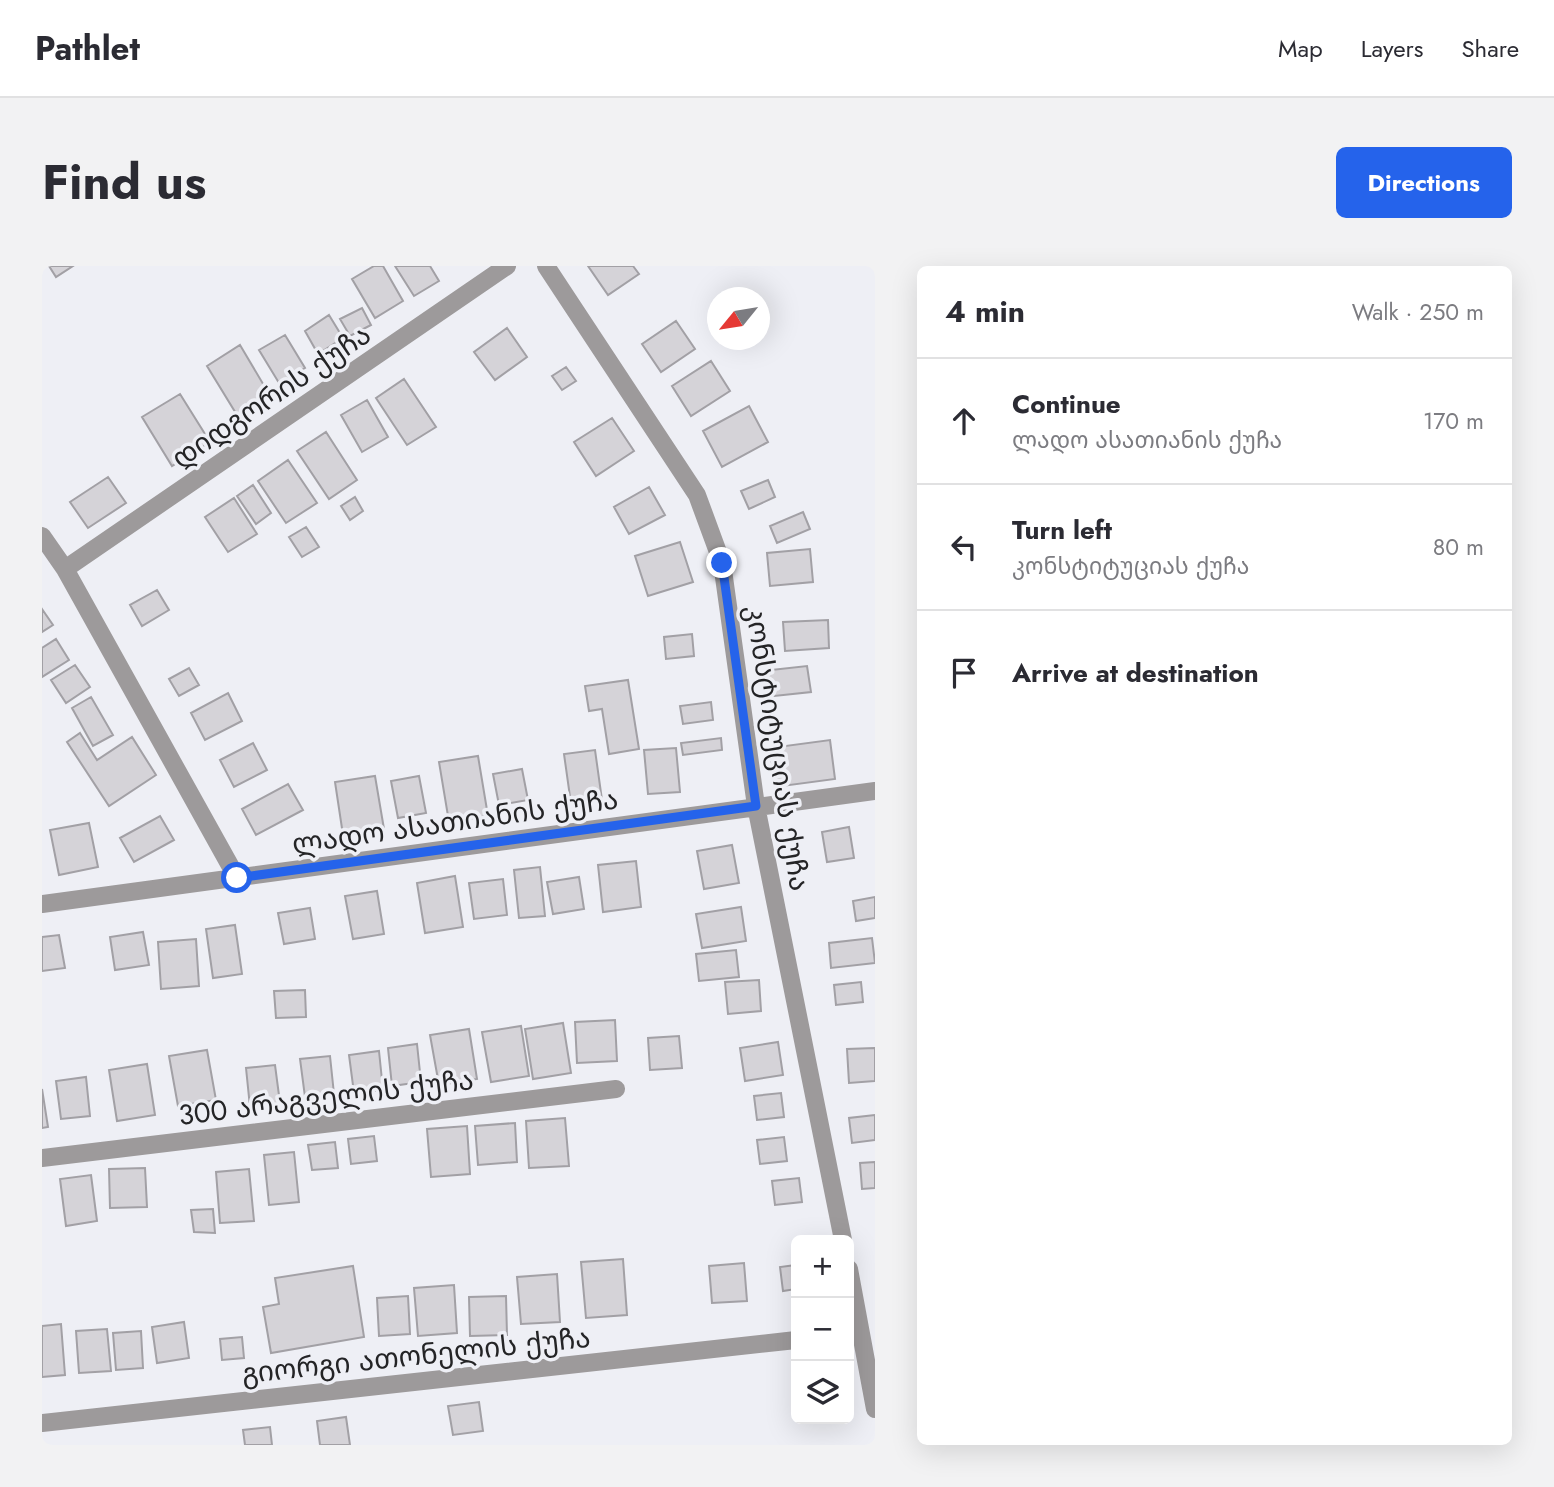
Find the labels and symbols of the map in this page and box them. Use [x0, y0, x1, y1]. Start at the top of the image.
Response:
north arrow [707, 287, 770, 350]
street label: დიდგორის ქუჩა [163, 314, 379, 478]
route end [706, 547, 737, 578]
street label: კონსტიტუციას ქუჩა [735, 602, 820, 894]
street label: ლადო ასათიანის ქუჩა [289, 778, 621, 865]
route start [221, 862, 252, 893]
street label: 300 არაგველის ქუჩა [176, 1059, 476, 1136]
street label: გიორგი ათონელის ქუჩა [240, 1317, 592, 1394]

